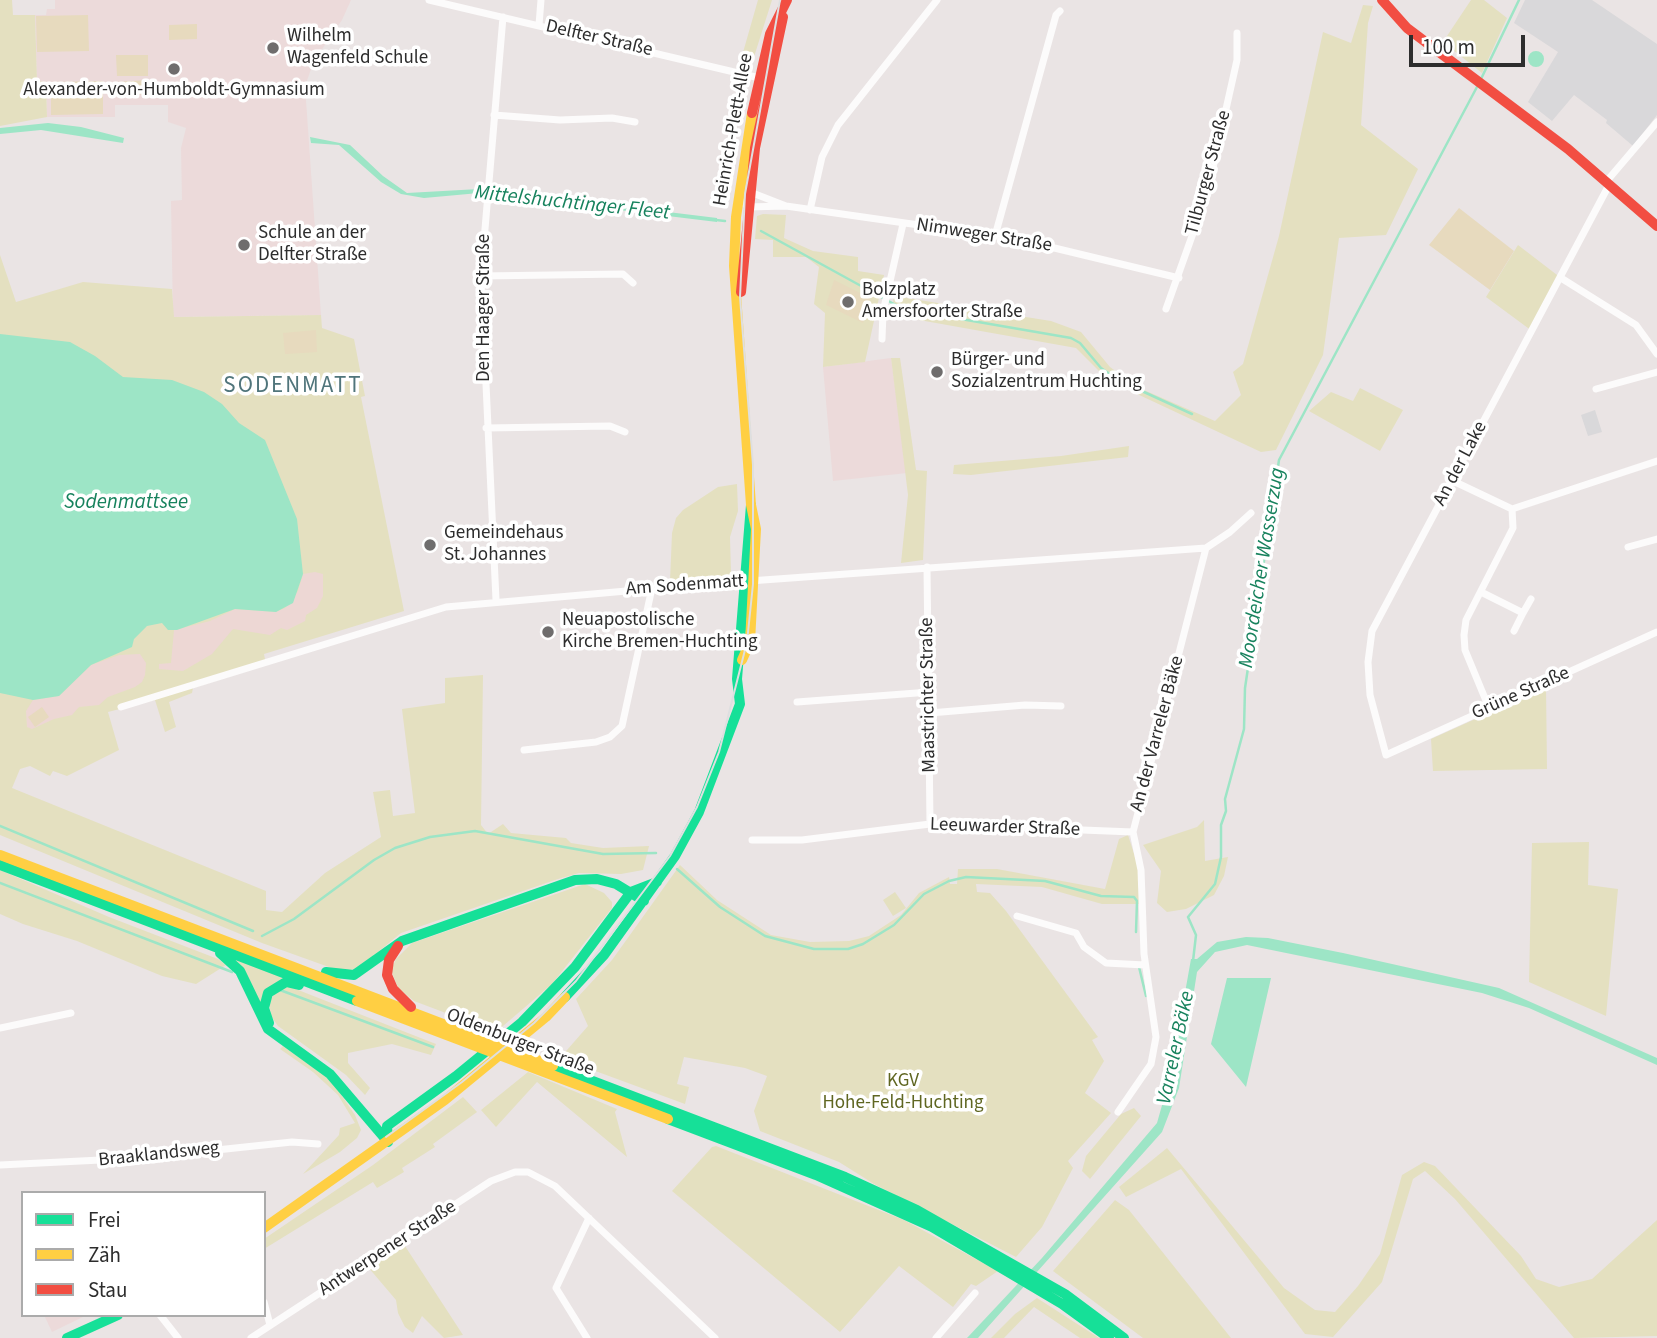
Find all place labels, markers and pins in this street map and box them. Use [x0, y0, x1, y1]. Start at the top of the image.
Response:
place label: Wilhelm Wagenfeld Schule [287, 26, 428, 70]
marker: Wilhelm Wagenfeld Schule [265, 40, 281, 56]
marker: Alexander-von-Humboldt-Gymnasium [166, 61, 182, 77]
place label: Alexander-von-Humboldt-Gymnasium [23, 80, 325, 102]
place label: Schule an der Delfter Straße [258, 223, 367, 267]
marker: Schule an der Delfter Straße [236, 237, 252, 253]
place label: Bolzplatz Amersfoorter Straße [862, 280, 1023, 324]
marker: Bolzplatz Amersfoorter Straße [840, 294, 856, 310]
place label: Bürger- und Sozialzentrum Huchting [951, 350, 1142, 394]
marker: Bürger- und Sozialzentrum Huchting [929, 364, 945, 380]
place label: Gemeindehaus St. Johannes [444, 523, 564, 567]
marker: Gemeindehaus St. Johannes [422, 537, 438, 553]
place label: Neuapostolische Kirche Bremen-Huchting [562, 610, 758, 654]
marker: Neuapostolische Kirche Bremen-Huchting [540, 624, 556, 640]

